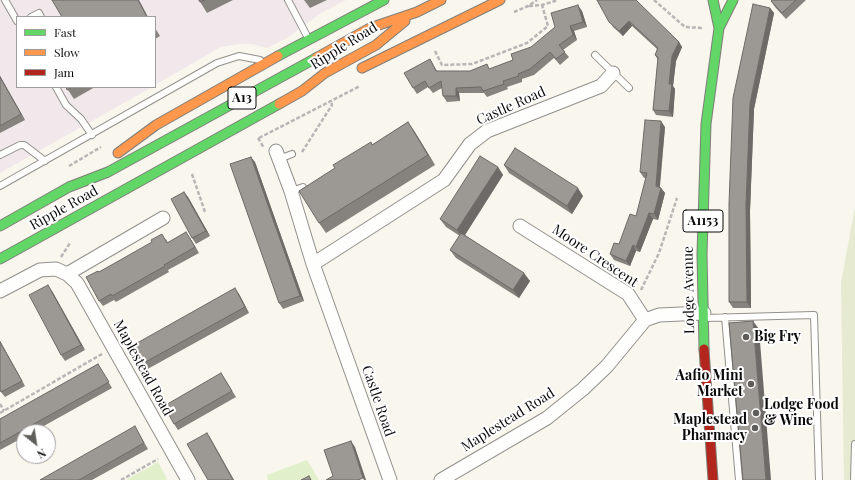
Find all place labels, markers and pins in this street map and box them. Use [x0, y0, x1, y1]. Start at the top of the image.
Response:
place label: Big Fry [754, 329, 801, 345]
marker: Big Fry [741, 332, 751, 342]
place label: Aafio Mini Market [676, 368, 743, 400]
marker: Aafio Mini Market [746, 379, 756, 389]
place label: Lodge Food & Wine [764, 397, 839, 430]
marker: Lodge Food & Wine [751, 408, 761, 418]
place label: Maplestead Pharmacy [673, 412, 747, 444]
marker: Maplestead Pharmacy [750, 423, 760, 433]

